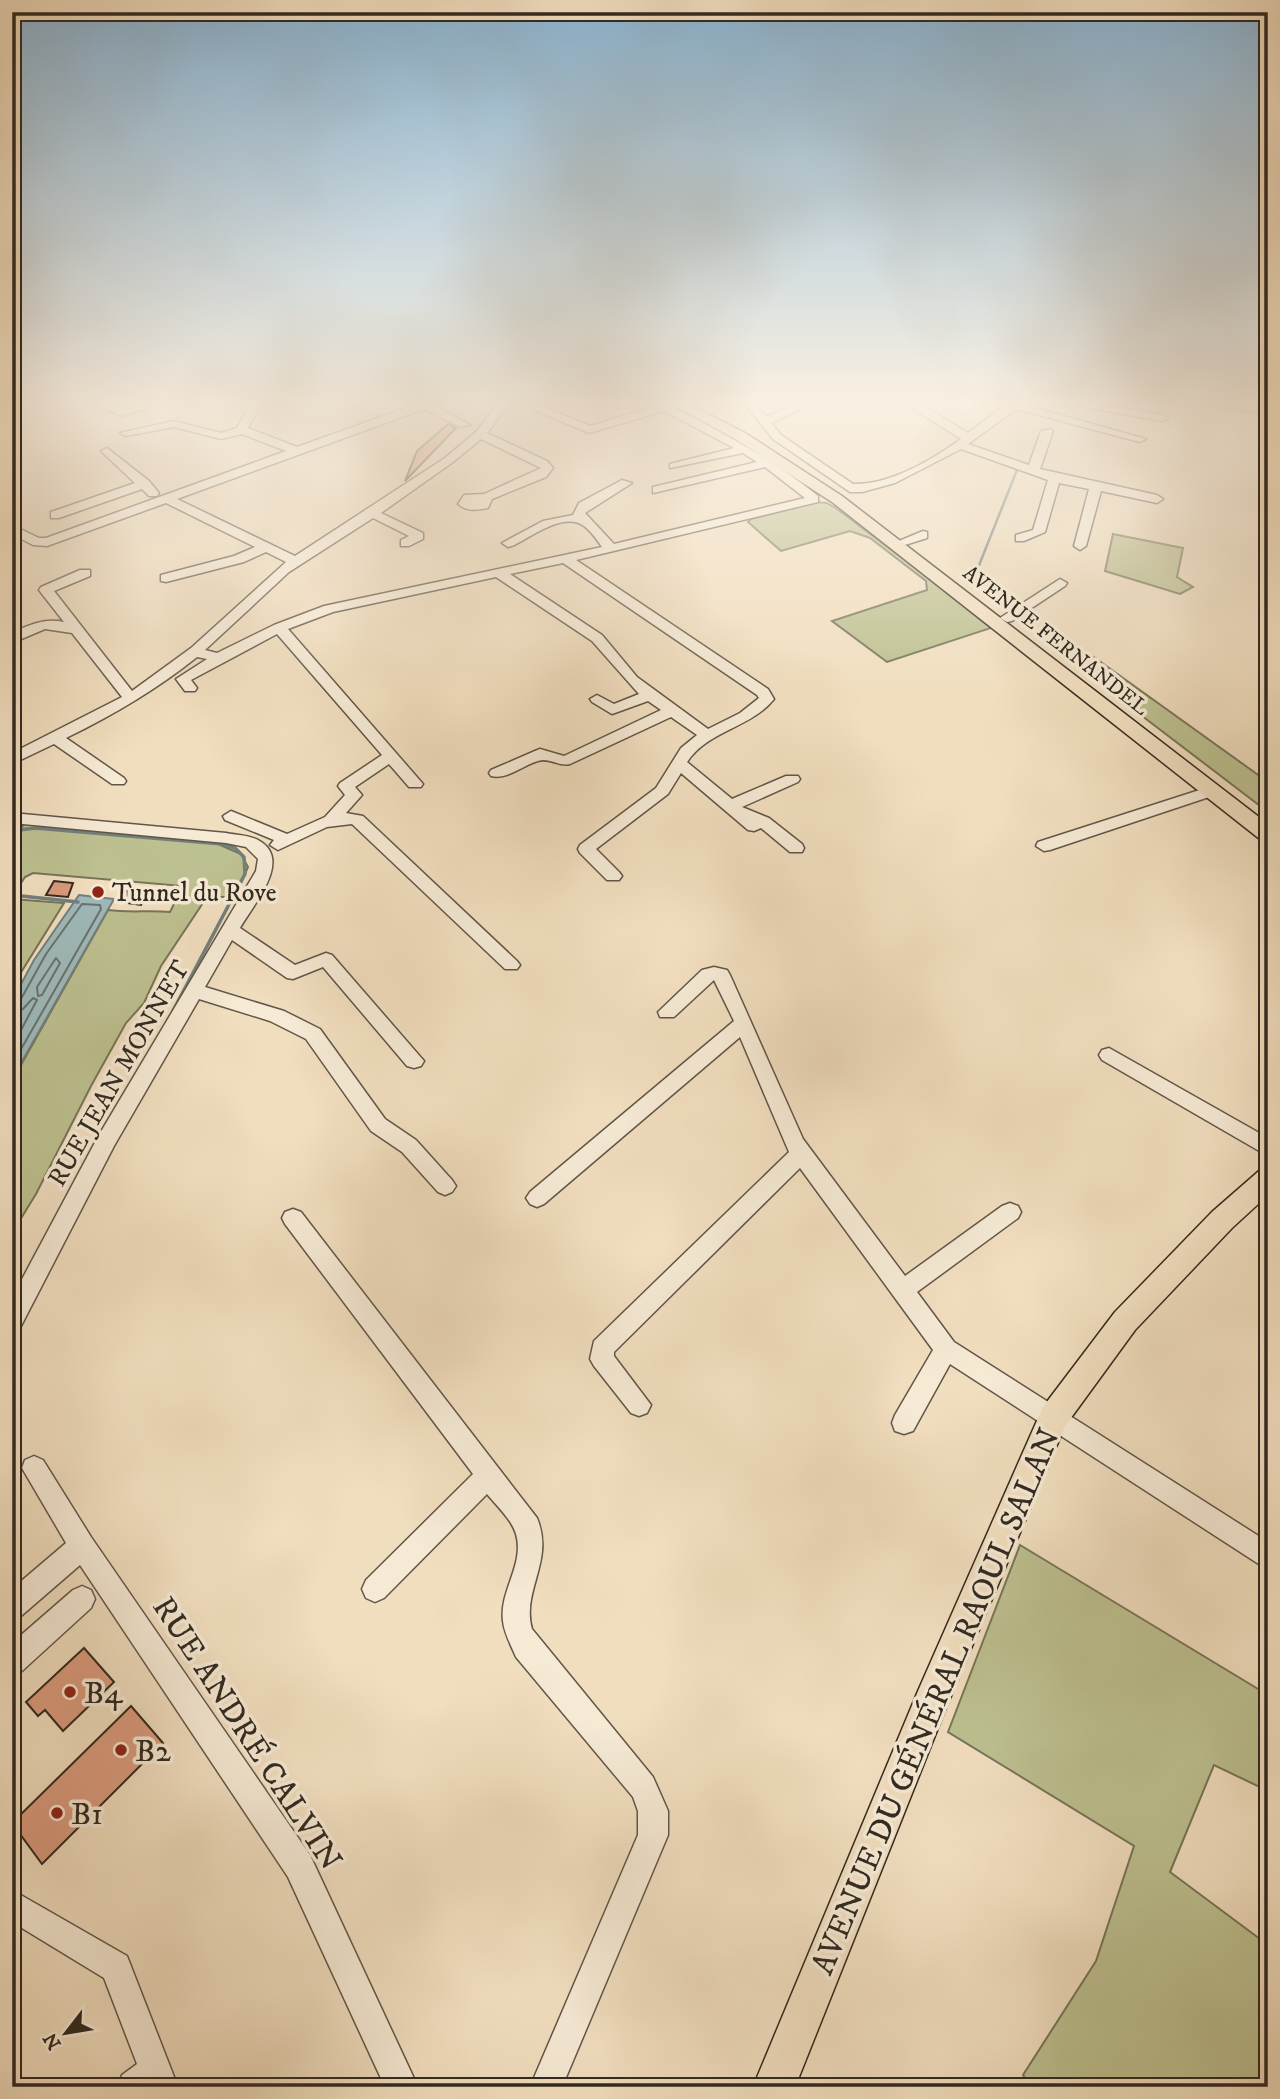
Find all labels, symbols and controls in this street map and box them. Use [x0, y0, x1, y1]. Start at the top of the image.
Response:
street label: AVENUE FERNANDEL [957, 560, 1153, 721]
place label: Tunnel du Rove [112, 877, 277, 910]
marker: Tunnel du Rove [90, 884, 106, 900]
street label: RUE JEAN MONNET [41, 955, 198, 1193]
street label: AVENUE DU GÉNÉRAL RAOUL SALAN [803, 1423, 1070, 1981]
street label: RUE ANDRÉ CALVIN [143, 1590, 350, 1879]
place label: B4 [84, 1674, 123, 1714]
marker: B4 [62, 1684, 78, 1700]
place label: B2 [135, 1732, 171, 1772]
marker: B2 [113, 1742, 129, 1758]
place label: B1 [71, 1795, 103, 1835]
marker: B1 [49, 1805, 65, 1821]
north arrow [32, 1997, 102, 2068]
text: N [39, 2028, 67, 2054]

